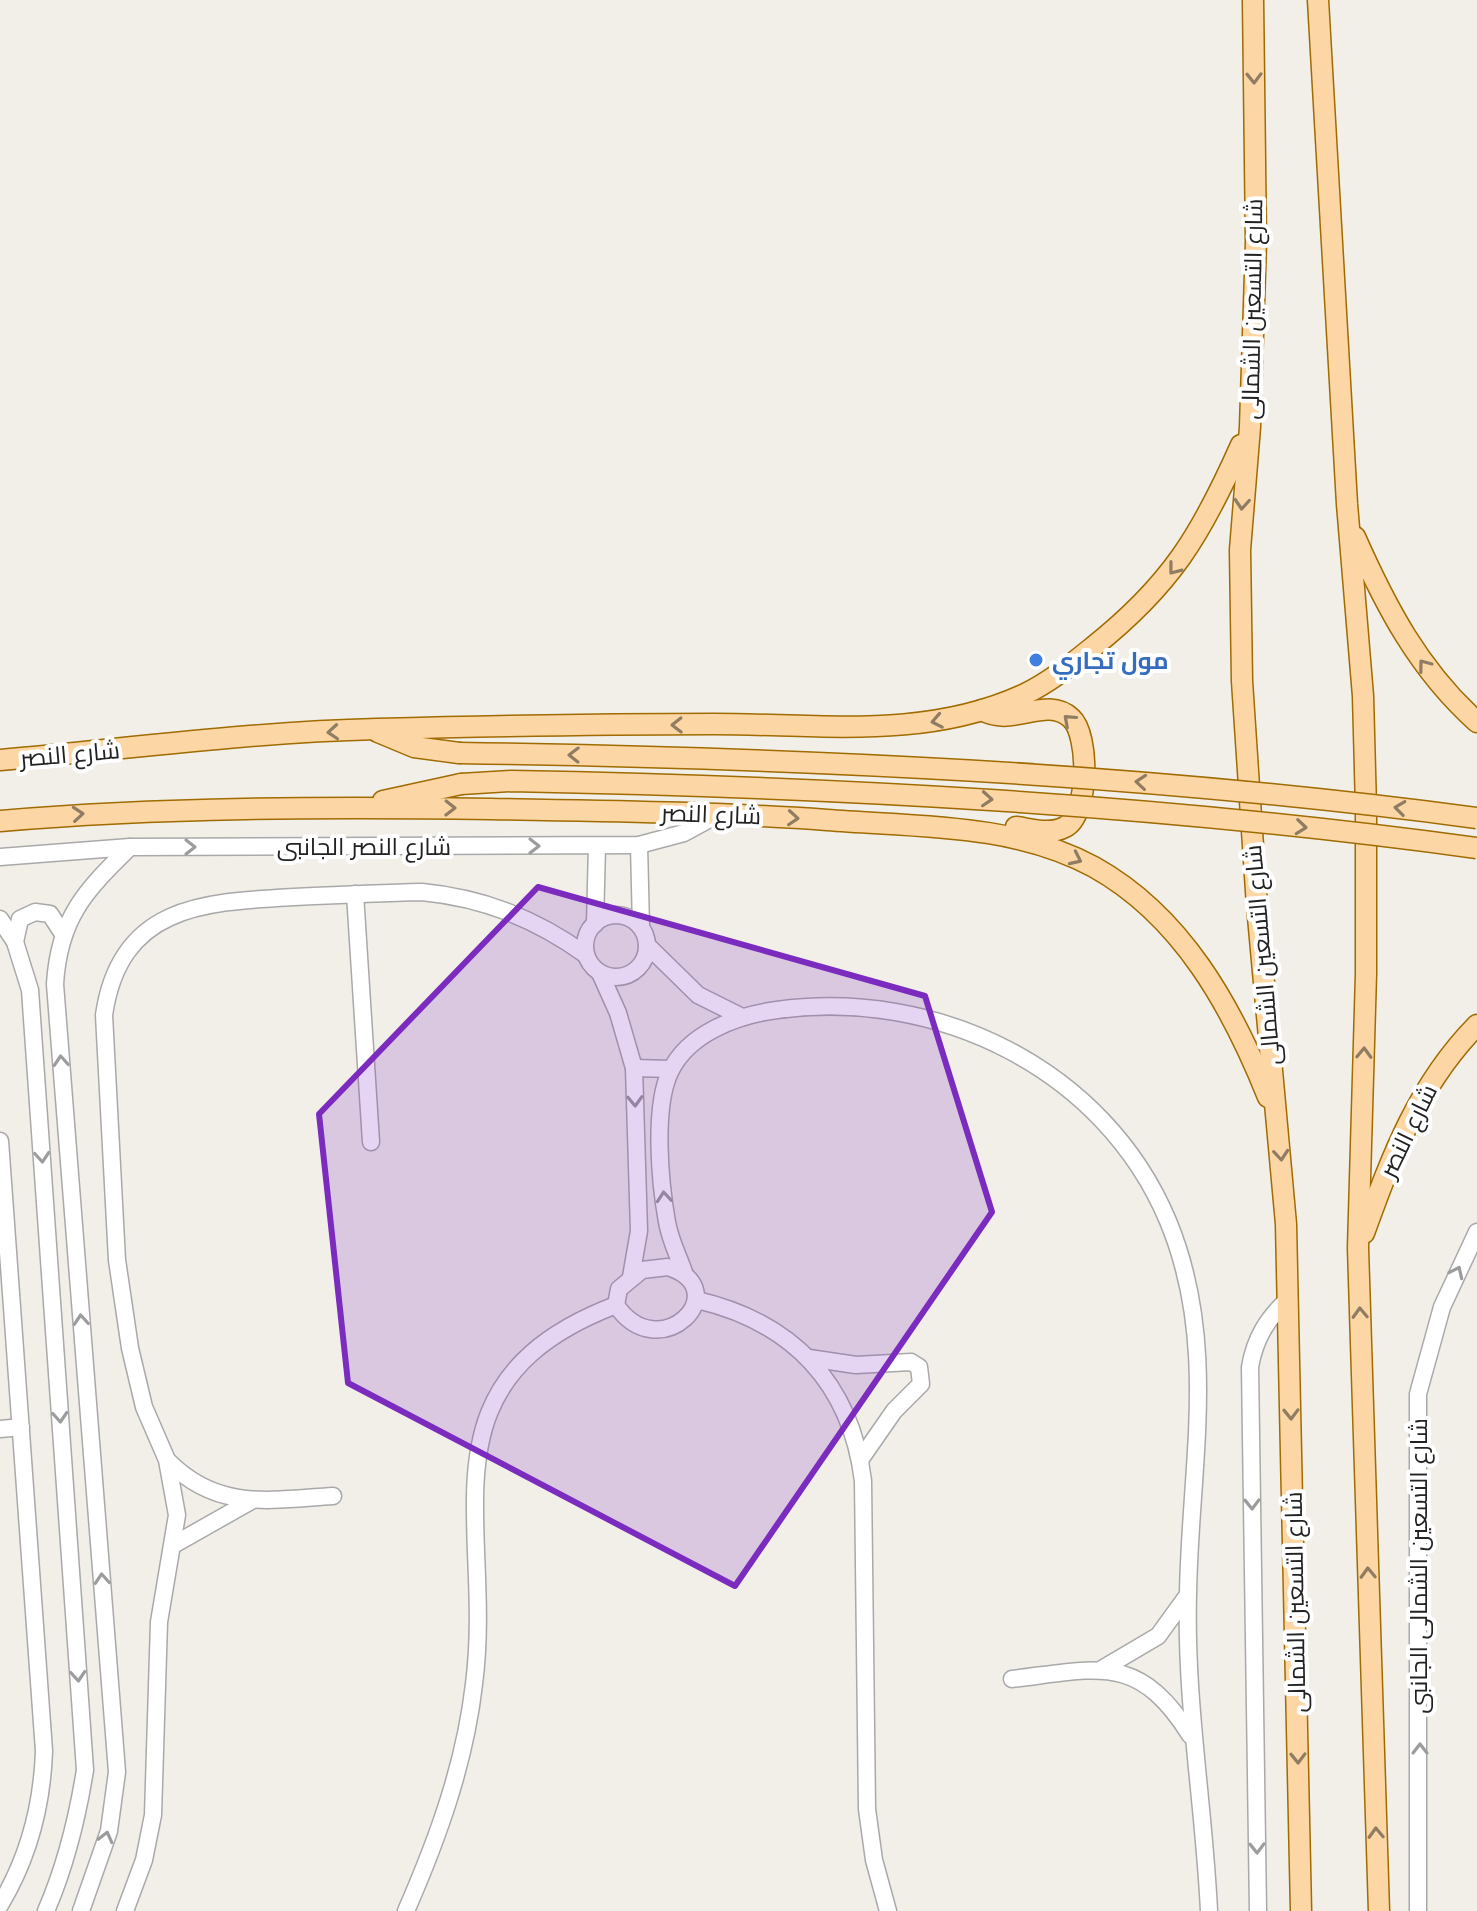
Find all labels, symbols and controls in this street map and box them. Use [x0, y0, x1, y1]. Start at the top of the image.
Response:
one-way arrow [1245, 72, 1263, 85]
street label: شارع التسعين الشمالى [1237, 198, 1270, 420]
one-way arrow [1234, 498, 1251, 511]
one-way arrow [1170, 560, 1184, 575]
place label: مول تجاري [1052, 647, 1169, 680]
marker: مول تجاري [1027, 651, 1045, 669]
one-way arrow [1419, 659, 1433, 674]
one-way arrow [930, 711, 943, 728]
one-way arrow [1064, 715, 1078, 729]
one-way arrow [670, 716, 683, 733]
one-way arrow [326, 723, 339, 740]
street label: شارع النصر [17, 736, 121, 775]
one-way arrow [567, 746, 580, 763]
one-way arrow [1134, 774, 1147, 791]
one-way arrow [981, 790, 994, 807]
street label: شارع النصر [658, 799, 762, 832]
one-way arrow [444, 800, 457, 817]
one-way arrow [1393, 800, 1406, 817]
one-way arrow [72, 806, 85, 823]
one-way arrow [787, 809, 800, 826]
one-way arrow [1295, 818, 1308, 835]
street label: شارع النصر الجانبى [277, 833, 451, 863]
one-way arrow [528, 837, 541, 855]
one-way arrow [184, 838, 197, 856]
street label: شارع التسعين الشمالى [1239, 843, 1288, 1066]
one-way arrow [1068, 849, 1083, 865]
one-way arrow [1355, 1046, 1372, 1059]
one-way arrow [53, 1054, 70, 1067]
street label: شارع النصر [1373, 1080, 1445, 1185]
one-way arrow [627, 1095, 644, 1108]
one-way arrow [1272, 1149, 1289, 1162]
one-way arrow [33, 1151, 50, 1164]
one-way arrow [656, 1190, 673, 1203]
one-way arrow [1447, 1265, 1463, 1280]
one-way arrow [1352, 1306, 1369, 1319]
one-way arrow [73, 1313, 90, 1326]
one-way arrow [1282, 1408, 1300, 1421]
one-way arrow [51, 1411, 68, 1424]
street label: شارع التسعين الشمالى الجانبى [1405, 1418, 1435, 1714]
street label: شارع التسعين الشمالى [1280, 1491, 1313, 1713]
one-way arrow [1243, 1498, 1261, 1511]
one-way arrow [1360, 1566, 1377, 1579]
one-way arrow [94, 1572, 111, 1585]
one-way arrow [69, 1670, 86, 1683]
one-way arrow [1411, 1742, 1429, 1755]
one-way arrow [1289, 1752, 1307, 1765]
one-way arrow [1368, 1826, 1385, 1839]
one-way arrow [97, 1831, 114, 1845]
one-way arrow [1249, 1842, 1266, 1855]

